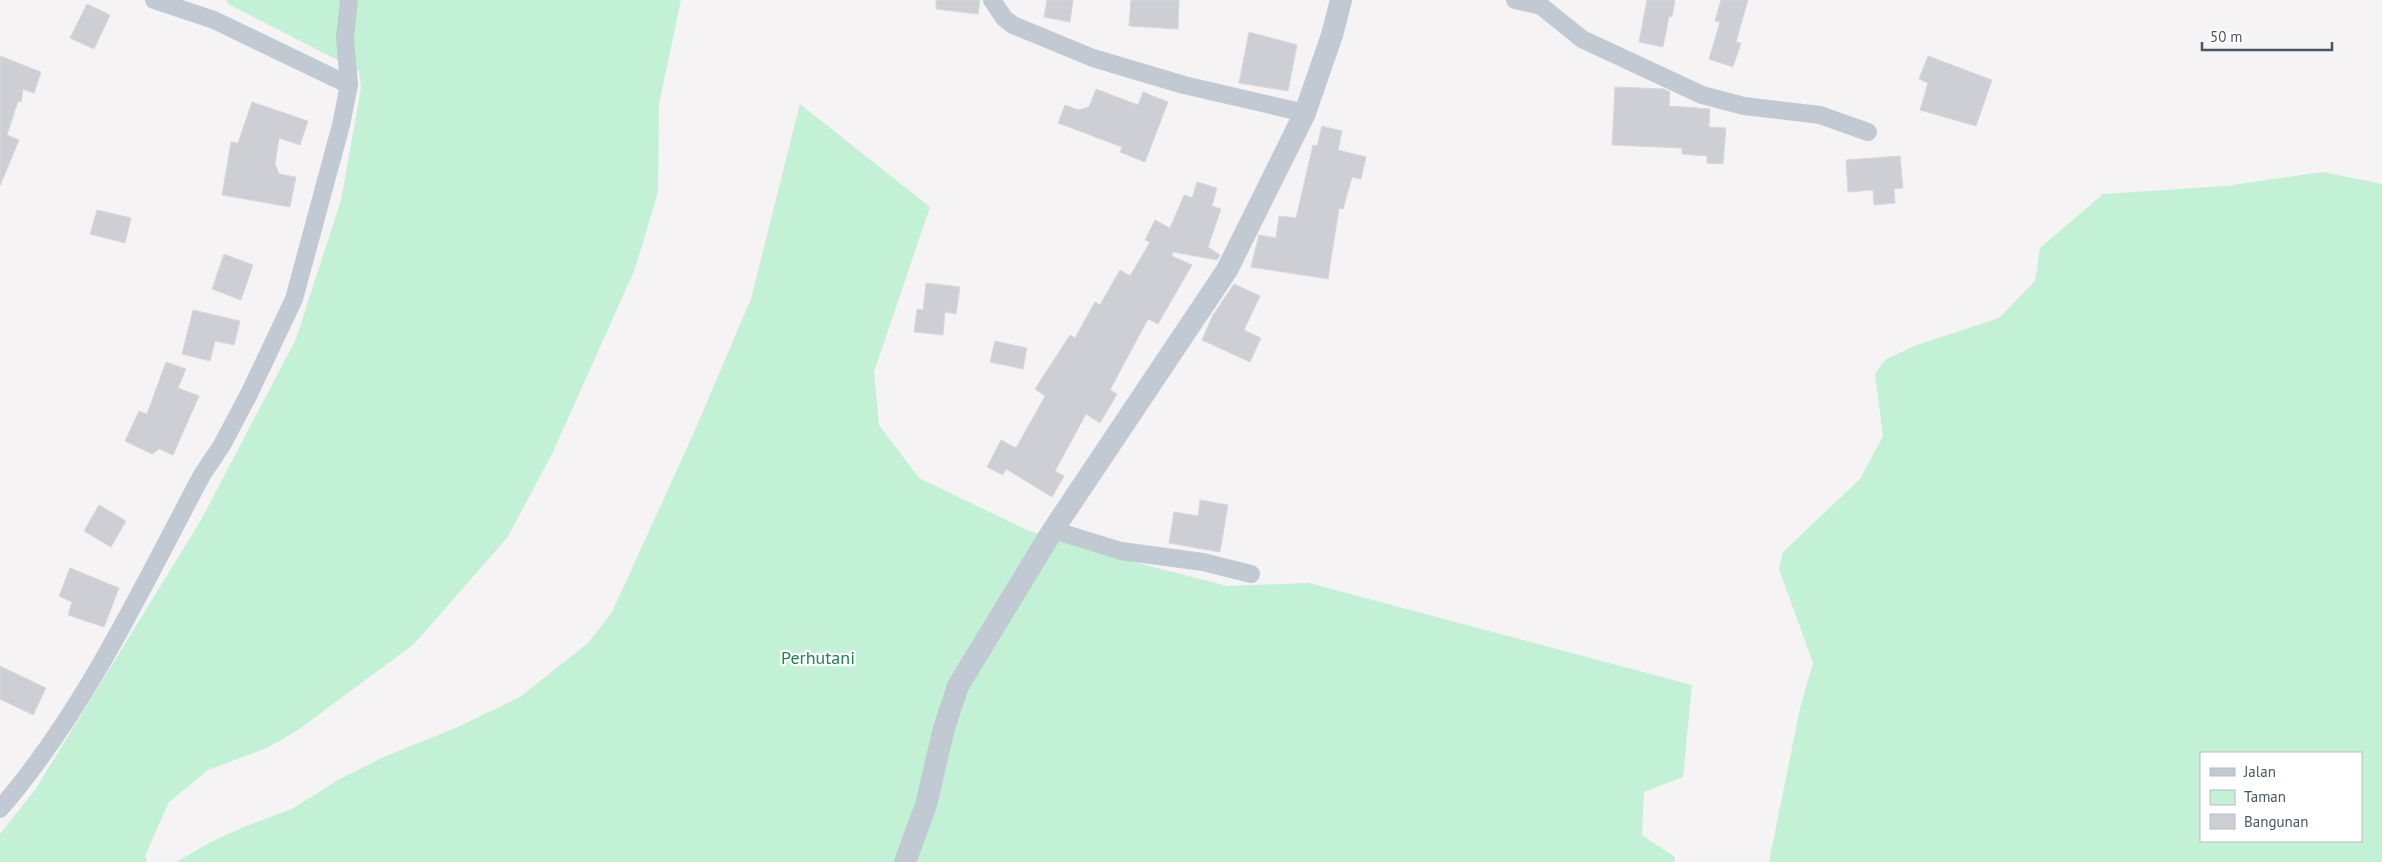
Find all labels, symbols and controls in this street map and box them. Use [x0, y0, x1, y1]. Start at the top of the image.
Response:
scale bar [2202, 20, 2332, 52]
text: 50 m [2210, 27, 2243, 46]
park label: Perhutani [781, 646, 855, 669]
legend [2200, 752, 2362, 842]
text: Jalan [2243, 762, 2276, 781]
text: Taman [2244, 787, 2286, 806]
text: Bangunan [2244, 812, 2308, 831]

